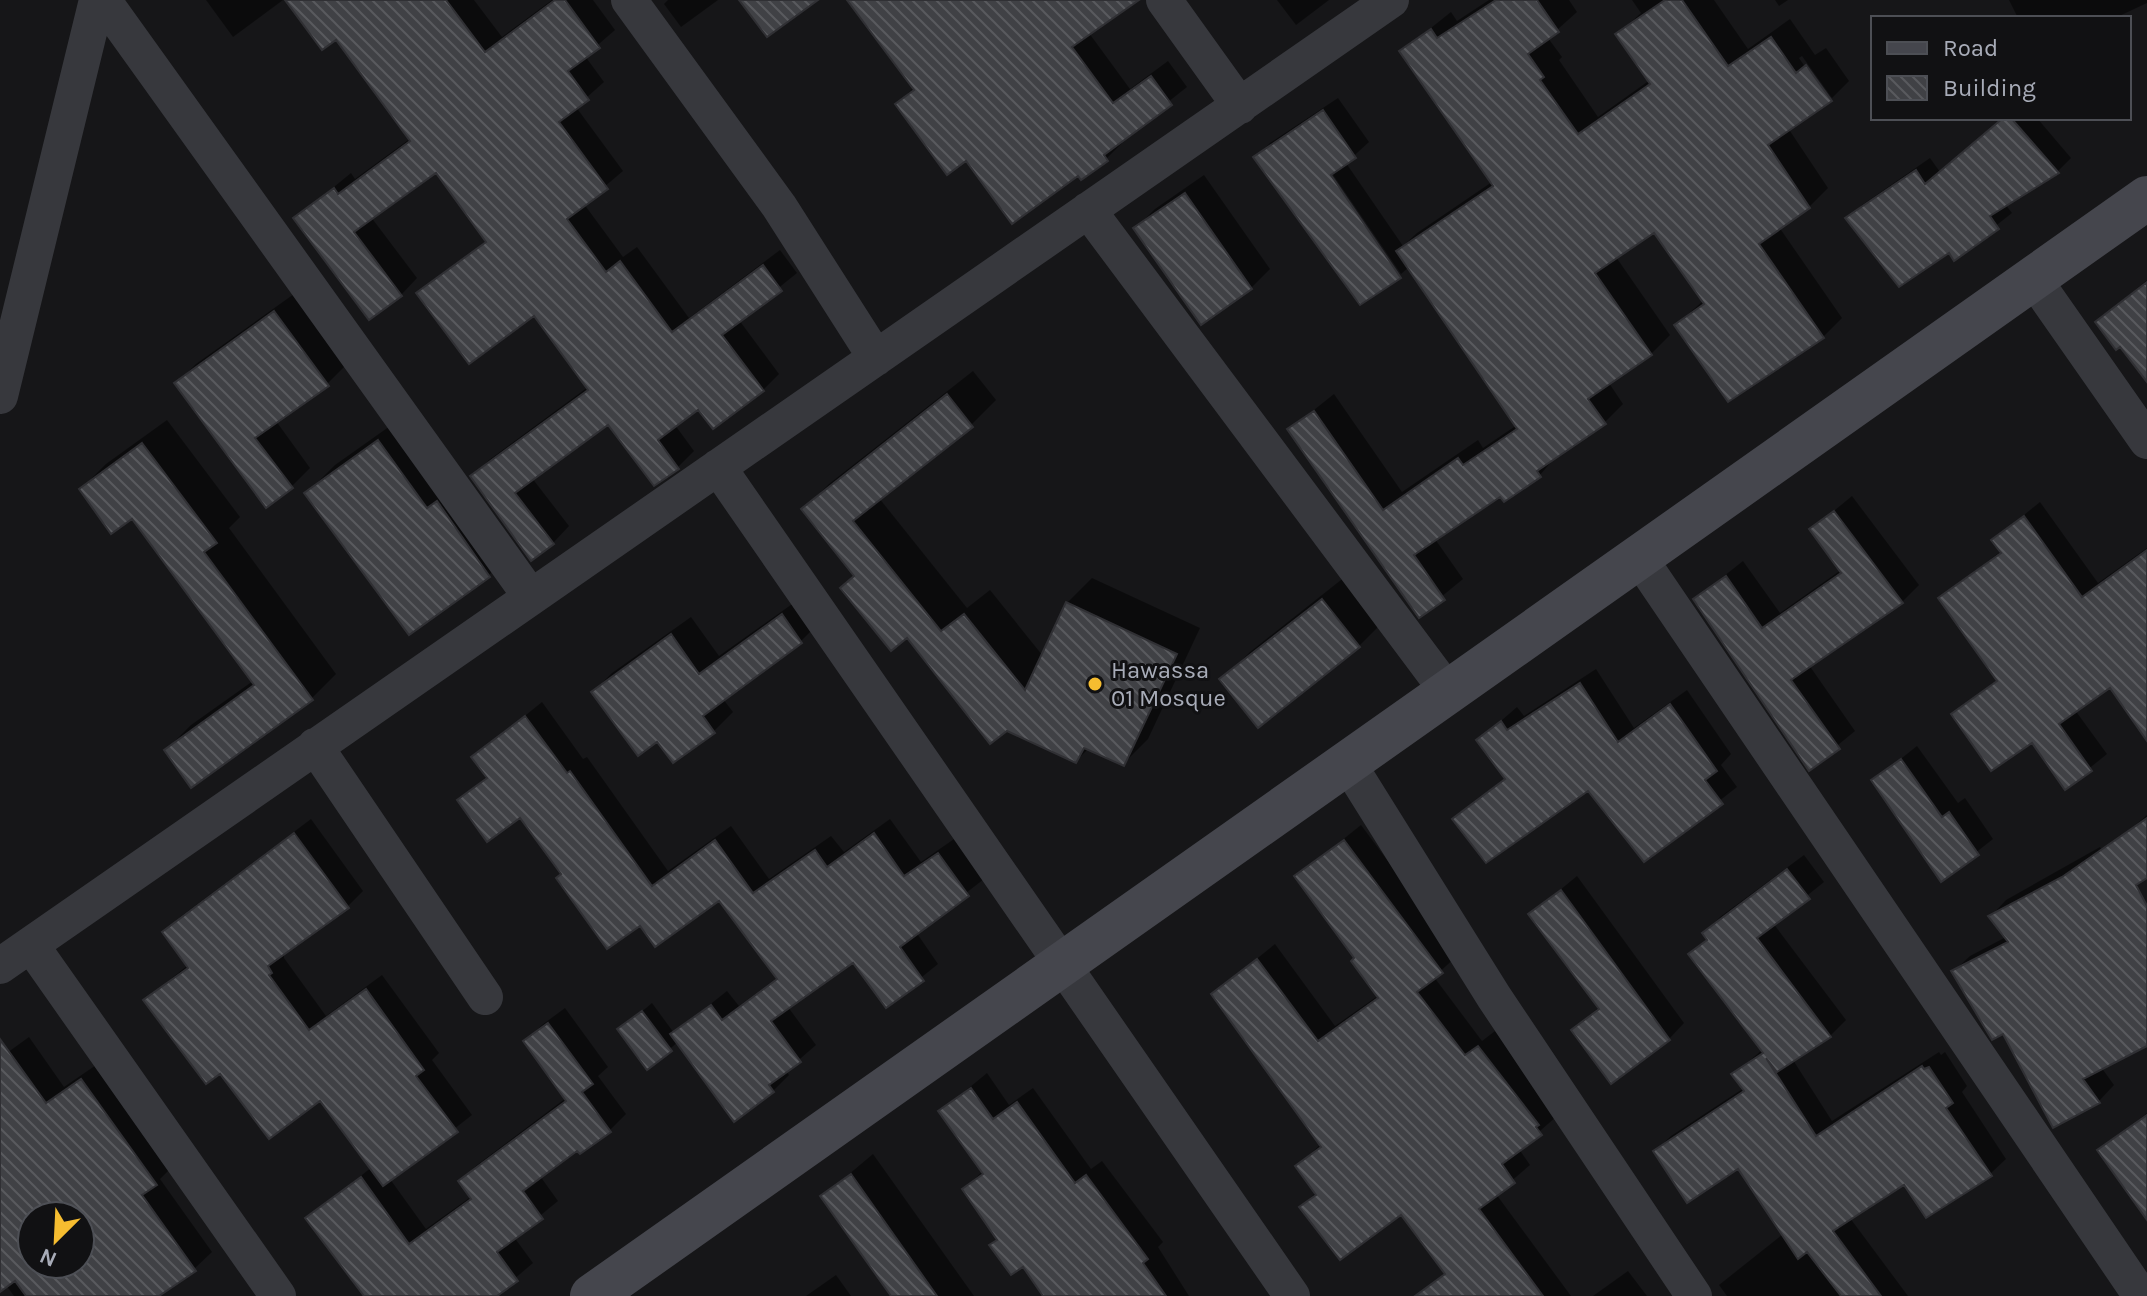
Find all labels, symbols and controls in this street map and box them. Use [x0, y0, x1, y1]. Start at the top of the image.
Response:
legend [1871, 16, 2131, 120]
text: Road [1943, 34, 1998, 62]
text: Building [1943, 74, 2036, 102]
place label: Hawassa 01 Mosque [1111, 656, 1226, 712]
marker: Hawassa 01 Mosque [1086, 675, 1104, 693]
north arrow [16, 1200, 96, 1280]
text: N [36, 1242, 61, 1272]

